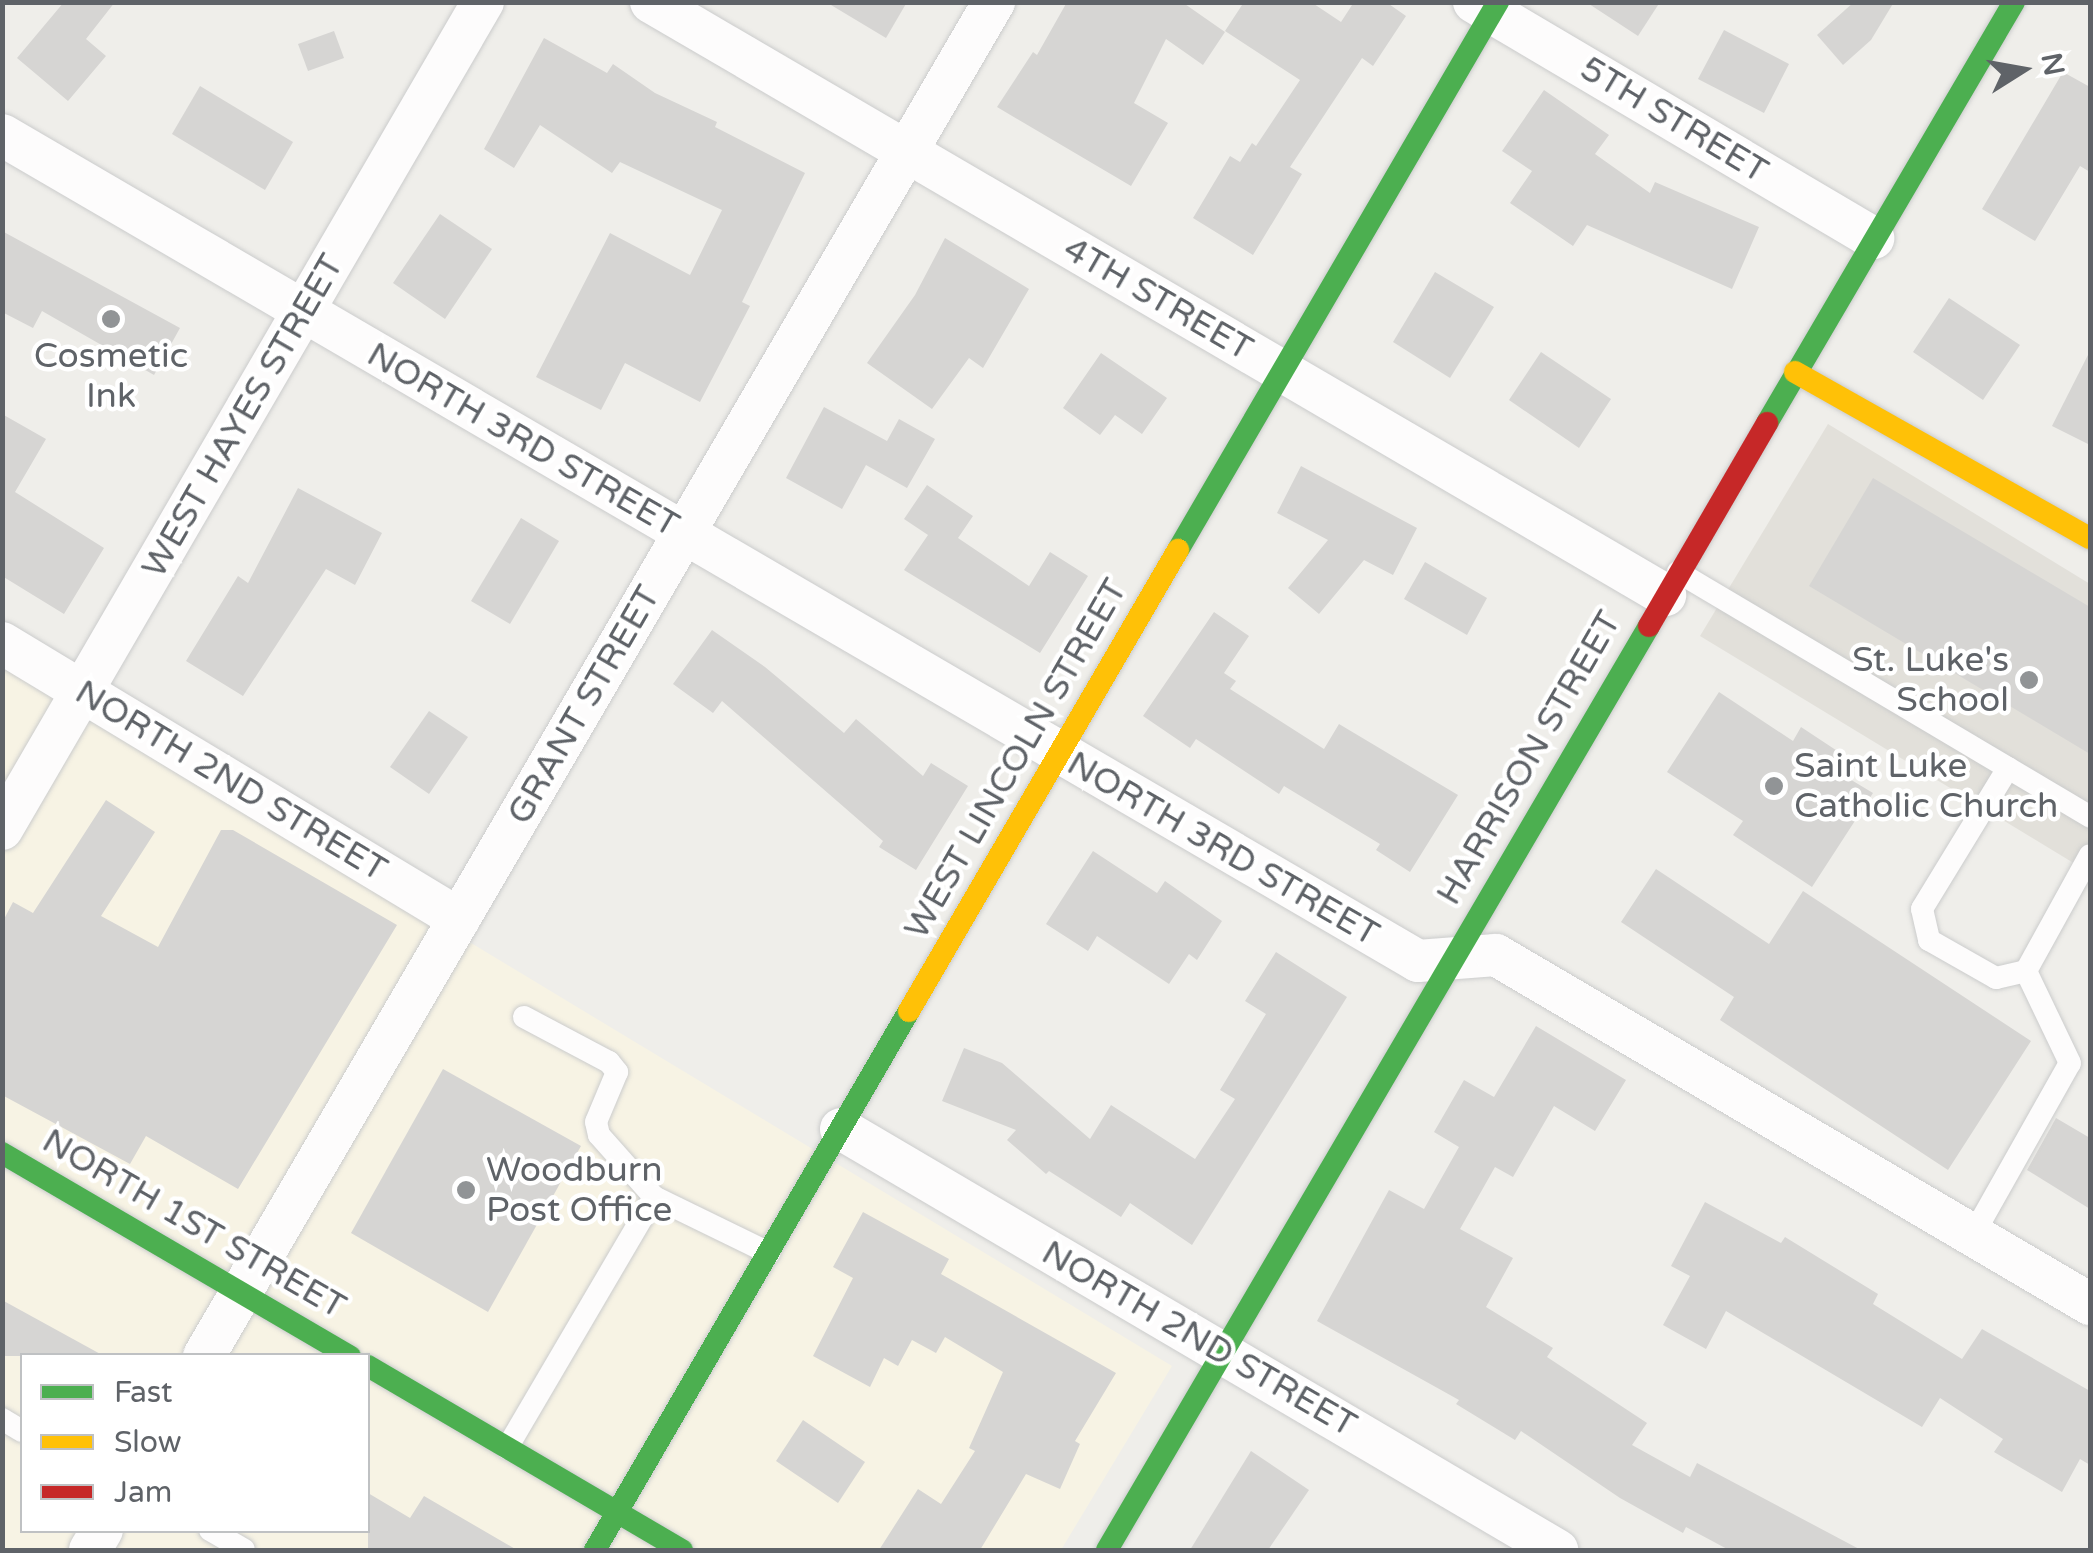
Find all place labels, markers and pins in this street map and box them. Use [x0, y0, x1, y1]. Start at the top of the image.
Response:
marker: Cosmetic Ink [100, 308, 122, 330]
place label: Cosmetic Ink [34, 335, 188, 417]
place label: St. Luke's School [1852, 639, 2009, 721]
marker: St. Luke's School [2018, 669, 2040, 691]
place label: Saint Luke Catholic Church [1794, 745, 2058, 827]
marker: Saint Luke Catholic Church [1763, 775, 1785, 797]
place label: Woodburn Post Office [486, 1149, 672, 1231]
marker: Woodburn Post Office [455, 1179, 477, 1201]

